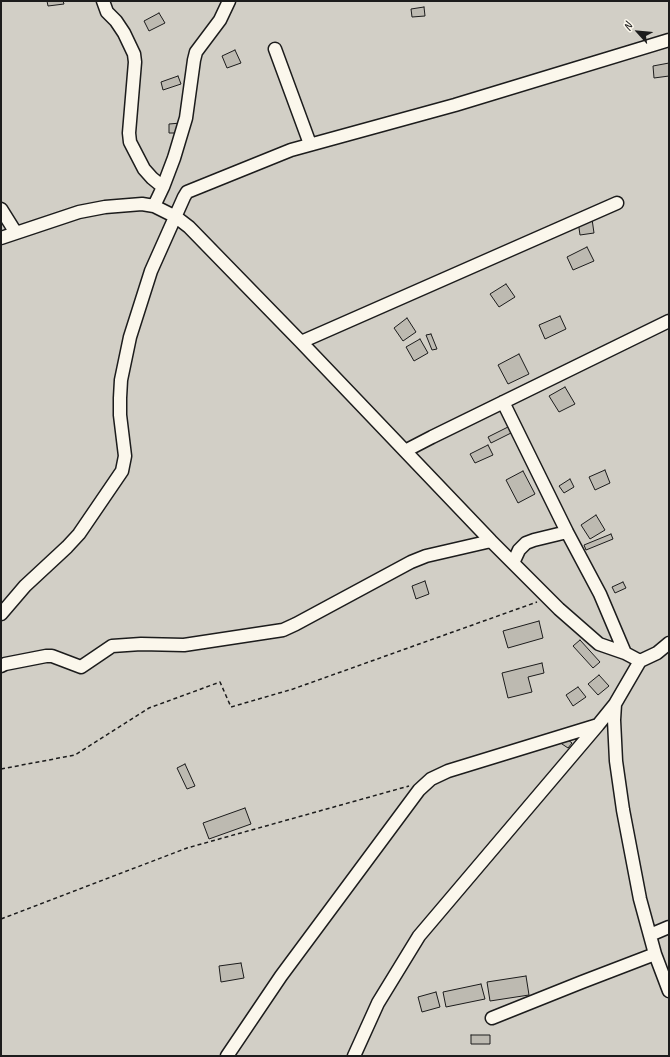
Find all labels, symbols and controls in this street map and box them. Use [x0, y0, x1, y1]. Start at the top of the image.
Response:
north arrow [618, 12, 658, 52]
text: N [620, 20, 635, 33]

